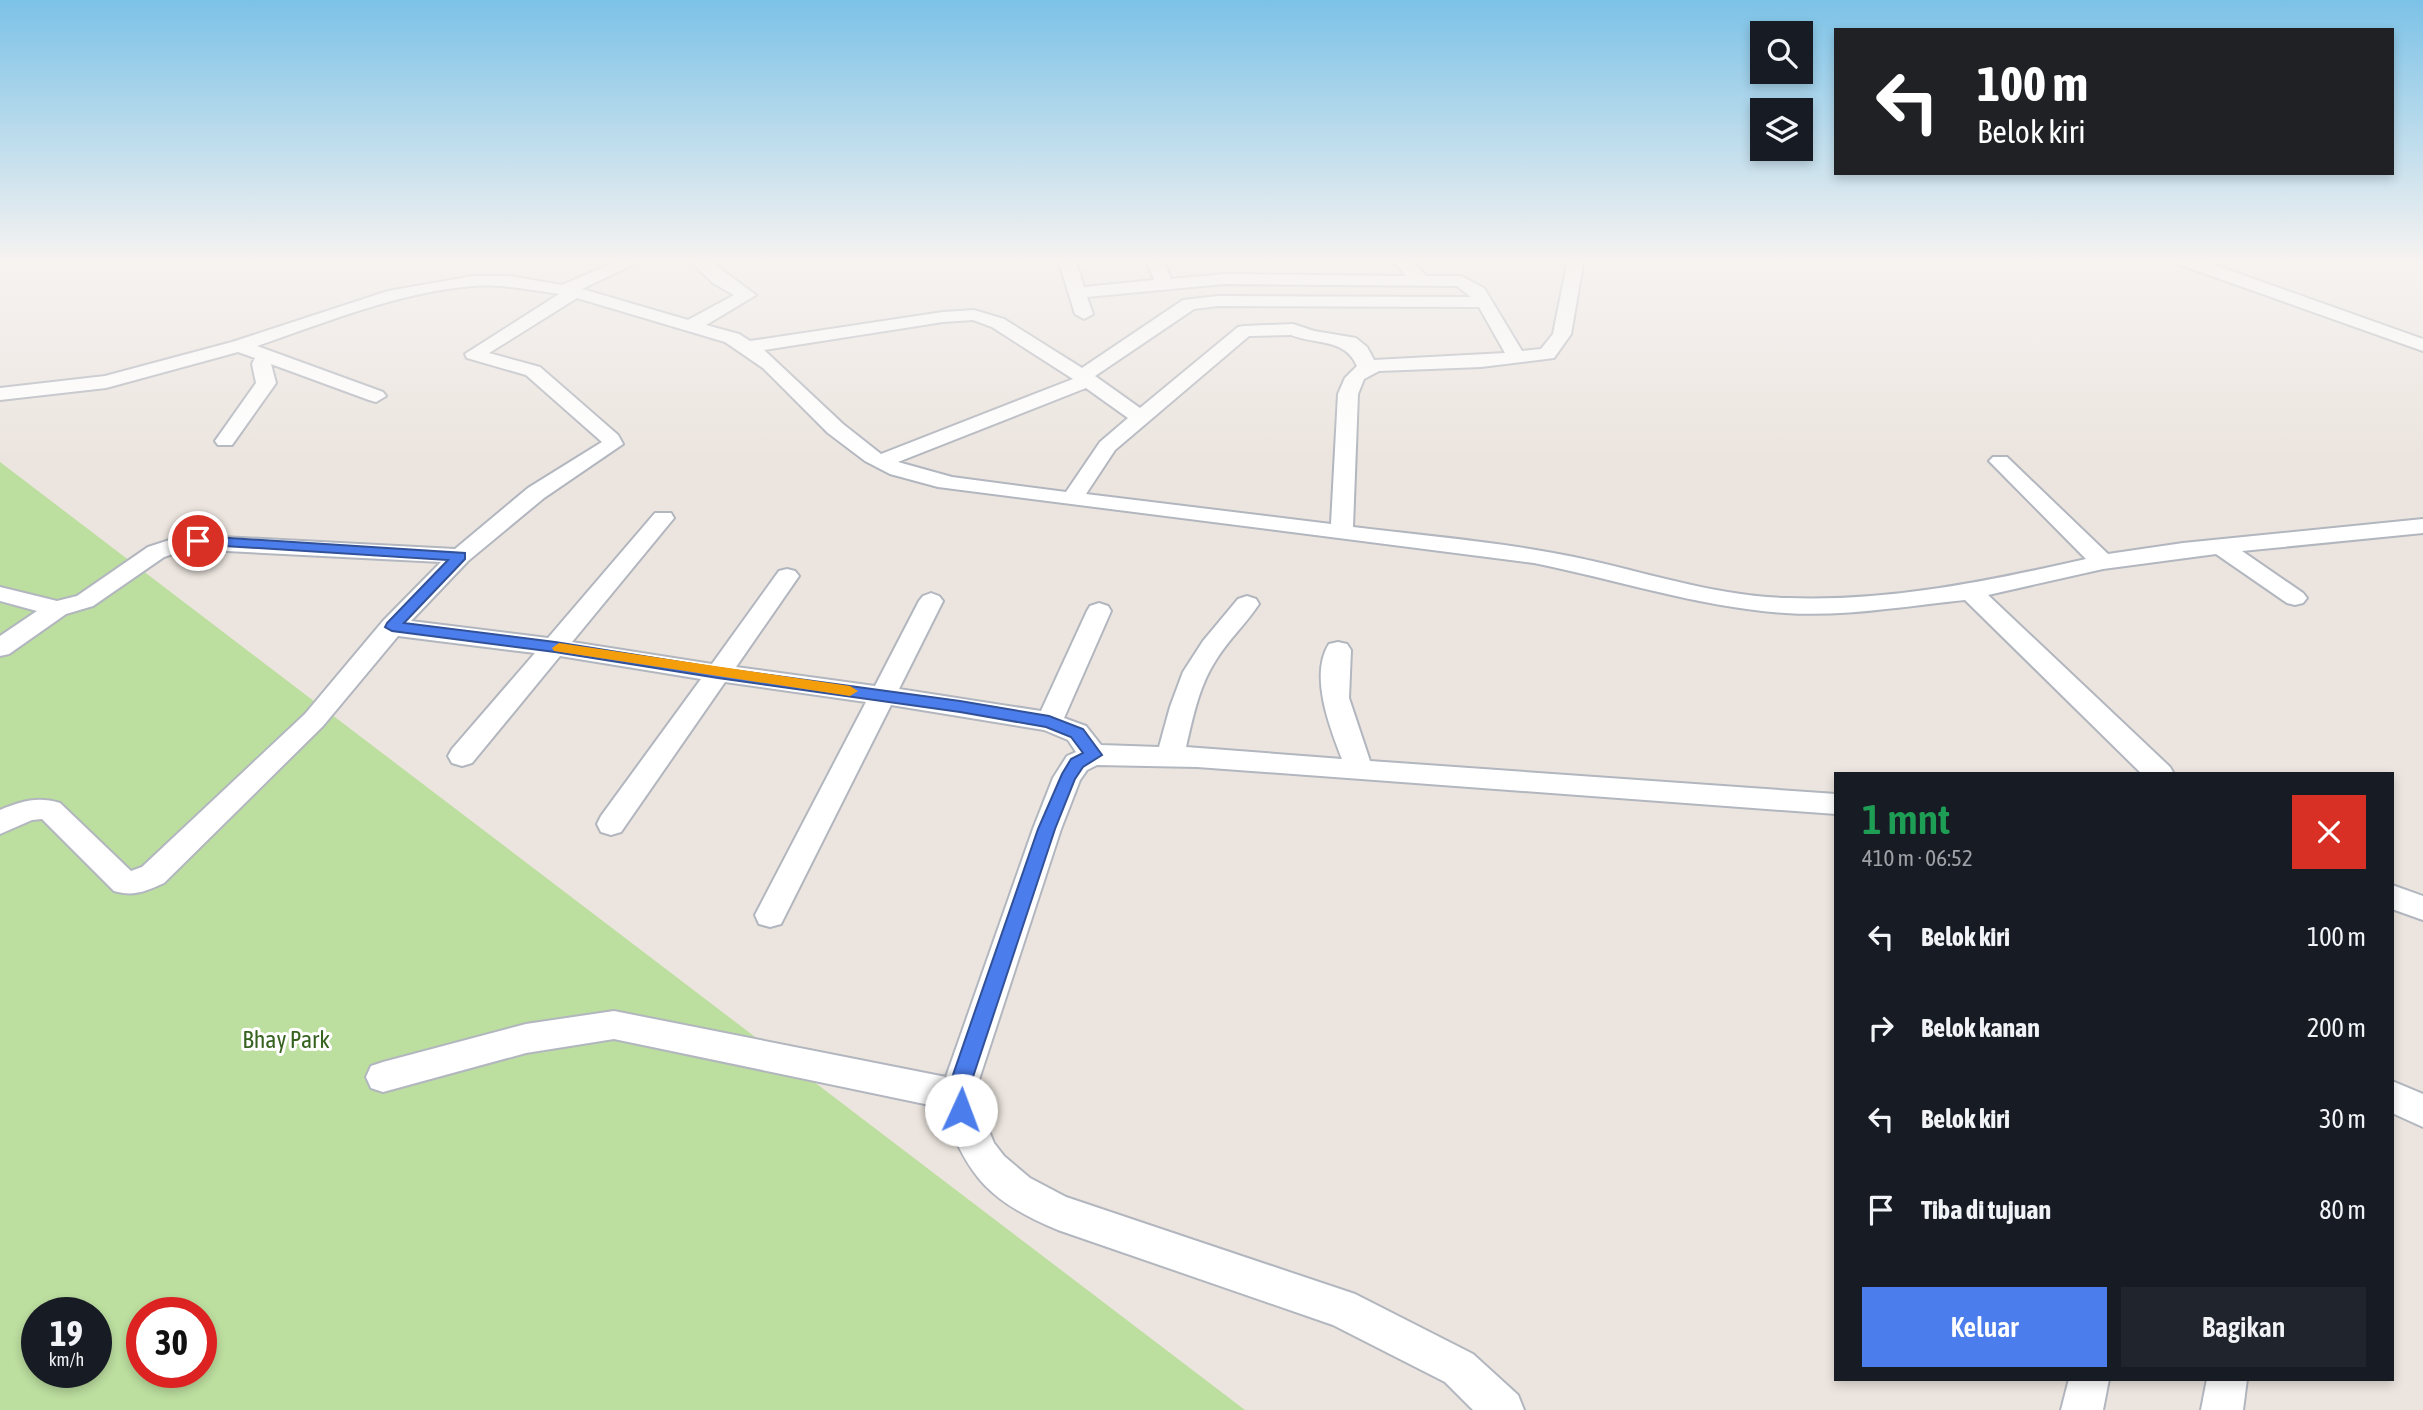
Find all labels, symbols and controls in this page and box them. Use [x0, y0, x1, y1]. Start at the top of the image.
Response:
map controls [1750, 21, 1813, 161]
button: search [1750, 21, 1813, 84]
text: 100 m [1977, 55, 2088, 111]
icon: left [1862, 56, 1953, 147]
button: layers [1750, 98, 1813, 161]
text: Belok kiri [1977, 113, 2086, 150]
pin [168, 511, 228, 571]
icon: arrive [179, 522, 217, 560]
text: 1 mnt [1862, 795, 1950, 843]
button: close [2292, 795, 2366, 869]
text: 410 m · 06:52 [1862, 845, 1973, 871]
icon: left [1862, 918, 1900, 956]
text: Belok kiri [1921, 922, 2010, 952]
text: 100 m [2307, 922, 2366, 952]
icon: right [1862, 1009, 1900, 1047]
text: Belok kanan [1921, 1013, 2040, 1043]
text: 200 m [2307, 1013, 2366, 1043]
park label: Bhay Park [242, 1026, 330, 1053]
position arrow [924, 1073, 998, 1147]
icon: left [1862, 1100, 1900, 1138]
text: Belok kiri [1921, 1104, 2010, 1134]
text: 30 m [2319, 1104, 2366, 1134]
icon: arrive [1862, 1191, 1900, 1229]
text: Tiba di tujuan [1921, 1195, 2051, 1225]
text: 80 m [2319, 1195, 2366, 1225]
button: Keluar [1862, 1287, 2107, 1367]
button: Bagikan [2121, 1287, 2366, 1367]
speed limit sign: 30 [126, 1297, 217, 1388]
text: 19 [50, 1313, 83, 1353]
text: km/h [49, 1349, 84, 1370]

